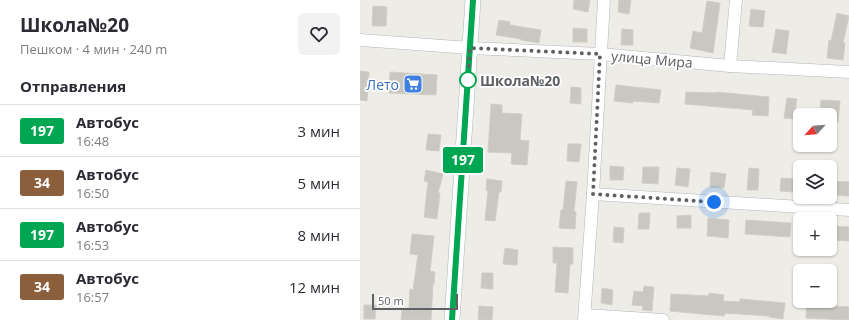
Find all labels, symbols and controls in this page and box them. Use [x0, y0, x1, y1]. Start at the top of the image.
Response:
text: Школа№20 [20, 12, 129, 38]
button: heart [298, 13, 340, 55]
text: Пешком · 4 мин · 240 m [20, 40, 167, 58]
street label: улица Мира [610, 46, 694, 72]
marker: Школа№20 [459, 71, 477, 89]
place label: Школа№20 [480, 71, 560, 90]
supermarket icon: Лето [402, 73, 424, 95]
place label: Лето [366, 75, 399, 94]
text: Отправления [20, 76, 126, 96]
north arrow [793, 108, 837, 152]
map controls [793, 108, 837, 308]
text: Автобус [76, 112, 139, 132]
text: 197 [30, 121, 54, 140]
text: 3 мин [297, 121, 340, 141]
text: 16:48 [76, 132, 109, 150]
line badge: 197 [440, 147, 486, 173]
text: 197 [451, 150, 475, 169]
button: layers [793, 160, 837, 204]
text: Автобус [76, 164, 139, 184]
text: 34 [34, 173, 50, 192]
text: 5 мин [297, 173, 340, 193]
text: 16:50 [76, 184, 109, 202]
your location [704, 192, 724, 212]
button: + [793, 212, 837, 256]
text: Автобус [76, 216, 139, 236]
text: 197 [30, 225, 54, 244]
text: 8 мин [297, 225, 340, 245]
text: 16:53 [76, 236, 109, 254]
button: − [793, 264, 837, 308]
text: Автобус [76, 268, 139, 288]
text: 34 [34, 277, 50, 296]
text: 12 мин [289, 277, 340, 297]
text: 16:57 [76, 288, 109, 306]
scale bar [372, 292, 458, 311]
text: 50 m [378, 293, 404, 308]

